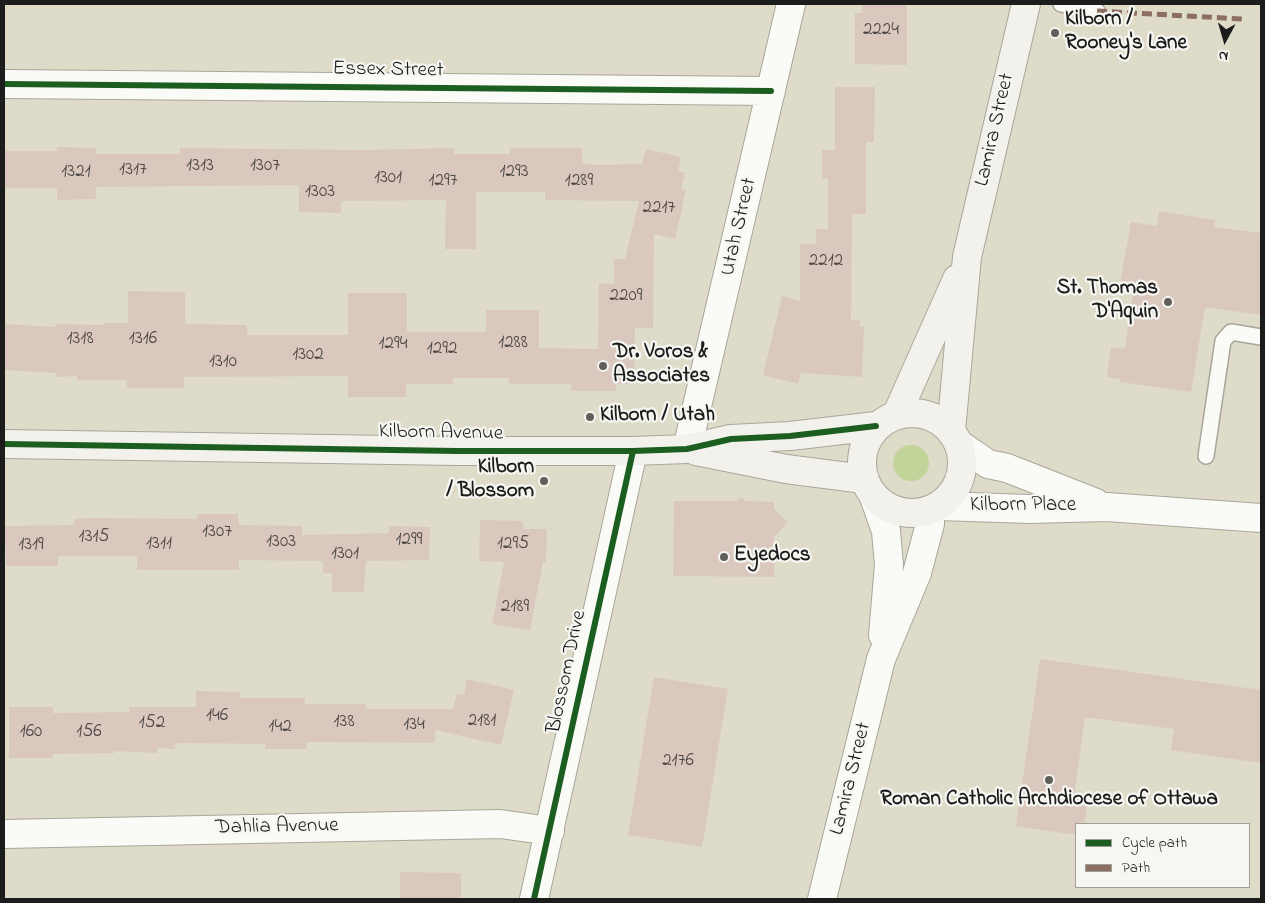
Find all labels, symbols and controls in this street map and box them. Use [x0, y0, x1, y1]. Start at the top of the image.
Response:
place label: Kilborn / Rooney's Lane [1065, 8, 1187, 58]
north arrow [1200, 15, 1250, 65]
house number: 2224 [863, 20, 899, 42]
marker: Kilborn / Rooney's Lane [1049, 27, 1061, 39]
text: N [1218, 44, 1229, 66]
street label: Essex Street [332, 57, 444, 85]
street label: Lamira Street [971, 71, 1021, 189]
house number: 1313 [186, 156, 214, 178]
house number: 1307 [250, 156, 280, 178]
house number: 1317 [119, 160, 147, 182]
house number: 1321 [61, 162, 91, 184]
house number: 1293 [499, 162, 529, 184]
house number: 1301 [374, 168, 402, 190]
house number: 1297 [428, 171, 458, 193]
house number: 1289 [565, 171, 593, 193]
street label: Utah Street [716, 176, 764, 278]
house number: 1303 [305, 182, 335, 204]
house number: 2217 [643, 198, 675, 220]
house number: 2212 [809, 251, 843, 273]
place label: St. Thomas D'Aquin [1057, 277, 1158, 327]
house number: 2209 [610, 286, 642, 308]
marker: St. Thomas D'Aquin [1162, 296, 1174, 308]
house number: 1318 [66, 329, 94, 351]
house number: 1316 [129, 329, 157, 351]
house number: 1288 [498, 333, 528, 355]
house number: 1294 [378, 334, 408, 356]
house number: 1292 [427, 339, 457, 361]
place label: Dr. Voros & Associates [613, 341, 710, 391]
house number: 1302 [292, 345, 324, 367]
house number: 1310 [209, 352, 237, 374]
marker: Dr. Voros & Associates [597, 360, 609, 372]
place label: Kilborn / Utah [600, 404, 715, 430]
marker: Kilborn / Utah [584, 411, 596, 423]
street label: Kilborn Avenue [379, 420, 503, 448]
place label: Kilborn / Blossom [446, 456, 534, 506]
marker: Kilborn / Blossom [538, 475, 550, 487]
street label: Kilborn Place [970, 494, 1076, 520]
house number: 1307 [202, 522, 232, 544]
house number: 1315 [79, 527, 109, 549]
house number: 1299 [396, 530, 422, 552]
house number: 1303 [266, 532, 296, 554]
house number: 1311 [146, 534, 172, 556]
house number: 1295 [497, 534, 529, 556]
house number: 1319 [18, 535, 44, 557]
house number: 1301 [331, 544, 359, 566]
place label: Eyedocs [734, 544, 811, 570]
marker: Eyedocs [718, 551, 730, 563]
house number: 2189 [501, 597, 529, 619]
street label: Blossom Drive [543, 608, 593, 736]
house number: 146 [206, 706, 228, 728]
house number: 2181 [468, 711, 496, 733]
house number: 138 [333, 712, 355, 734]
house number: 152 [139, 713, 165, 735]
house number: 134 [403, 715, 425, 737]
house number: 142 [268, 717, 292, 739]
street label: Lamira Street [826, 720, 878, 838]
house number: 160 [20, 722, 42, 744]
house number: 156 [76, 722, 102, 744]
house number: 2176 [662, 751, 694, 773]
marker: Roman Catholic Archdiocese of Ottawa [1043, 774, 1055, 786]
place label: Roman Catholic Archdiocese of Ottawa [880, 788, 1218, 814]
street label: Dahlia Avenue [215, 814, 339, 842]
legend [1075, 823, 1250, 888]
text: Cycle path [1122, 832, 1187, 854]
text: Path [1122, 857, 1150, 879]

